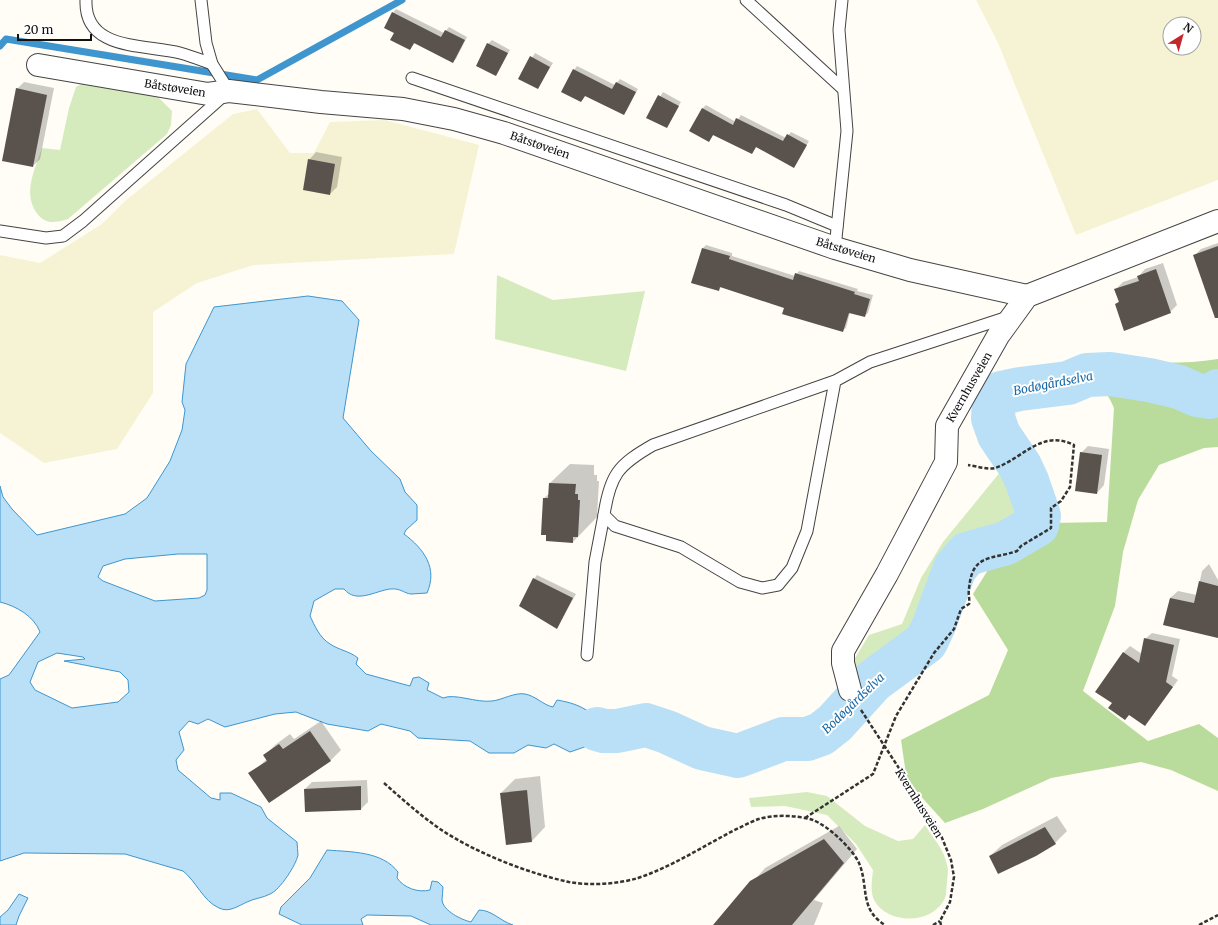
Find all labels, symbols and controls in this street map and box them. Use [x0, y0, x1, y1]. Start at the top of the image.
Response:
scale bar [18, 16, 91, 42]
north arrow [1162, 16, 1202, 56]
text: N [1180, 20, 1196, 36]
text: 20 m [24, 22, 53, 37]
street label: Båtstøveien [143, 76, 207, 100]
street label: Båtstøveien [508, 128, 572, 162]
street label: Båtstøveien [814, 234, 878, 266]
street label: Kvernhusveien [943, 349, 995, 425]
water label: Bodøgårdselva [1012, 368, 1094, 398]
water label: Bodøgårdselva [819, 669, 887, 736]
street label: Kvernhusveien [892, 766, 946, 841]

